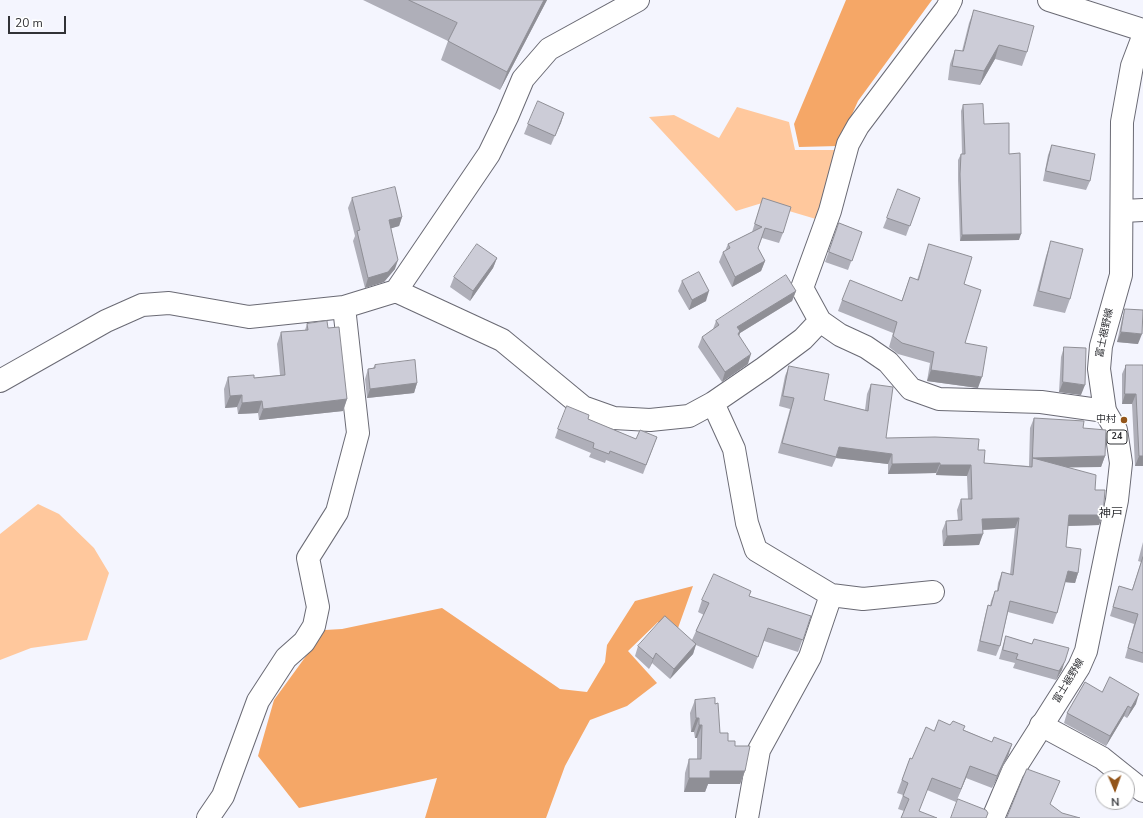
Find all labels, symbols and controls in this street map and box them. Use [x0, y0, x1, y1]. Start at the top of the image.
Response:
scale bar [10, 8, 68, 34]
text: 20 m [15, 15, 43, 31]
street label: 富士裾野線 [1094, 307, 1116, 359]
place label: 中村 [1096, 414, 1116, 426]
marker: 中村 [1119, 415, 1129, 425]
road number: 24 [1107, 430, 1127, 444]
district label: 神戸 [1099, 507, 1123, 521]
street label: 富士裾野線 [1051, 656, 1087, 706]
north arrow [1095, 770, 1135, 810]
text: N [1111, 794, 1120, 809]

